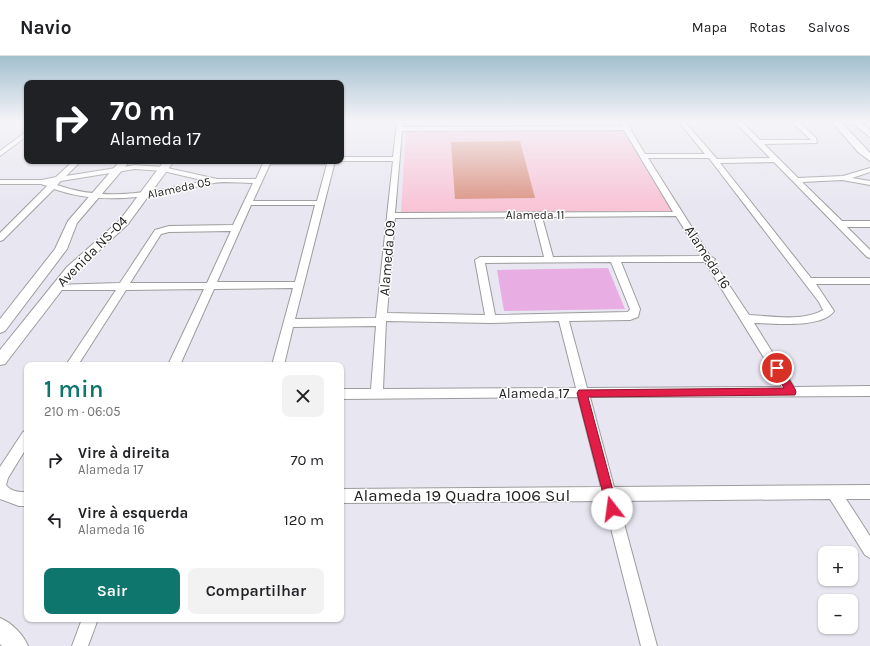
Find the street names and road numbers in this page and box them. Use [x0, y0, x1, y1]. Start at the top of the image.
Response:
street label: Alameda 05 [146, 174, 212, 202]
street label: Alameda 11 [506, 208, 564, 222]
street label: Avenida NS-04 [53, 212, 131, 290]
street label: Alameda 09 [376, 220, 399, 296]
street label: Alameda 16 [681, 222, 734, 292]
street label: Alameda 17 [499, 385, 570, 402]
street label: Alameda 19 Quadra 1006 Sul [354, 485, 570, 505]

